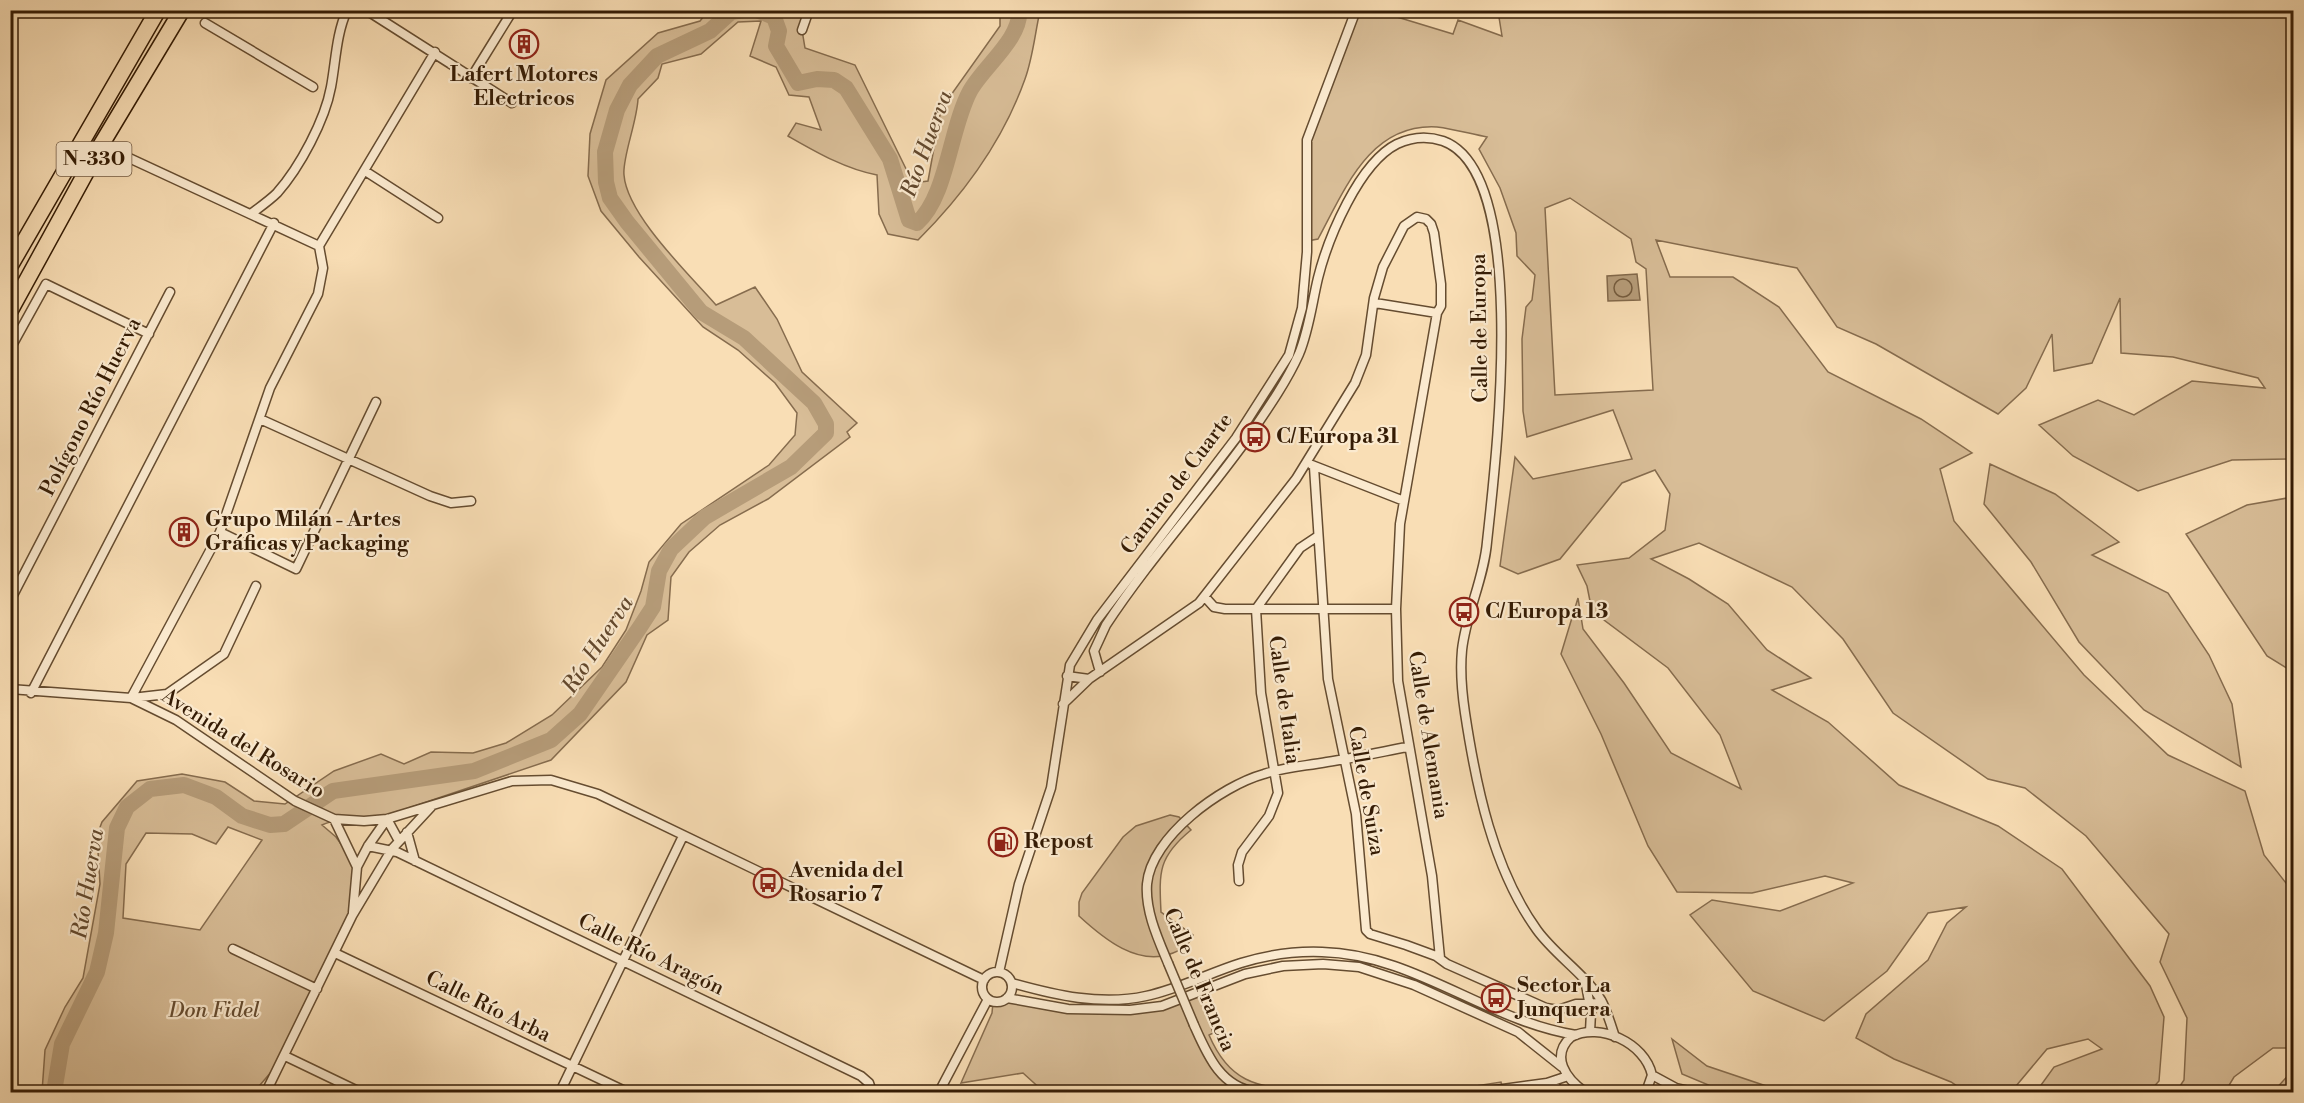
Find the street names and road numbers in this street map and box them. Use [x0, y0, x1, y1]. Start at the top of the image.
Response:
road number: N-330 [56, 142, 132, 176]
street label: Calle de Europa [1466, 253, 1494, 403]
street label: Polígono Río Huerva [35, 313, 147, 501]
street label: Camino de Cuarte [1115, 408, 1239, 560]
street label: Calle de Italia [1262, 634, 1306, 766]
street label: Calle de Alemania [1402, 649, 1454, 821]
street label: Avenida del Rosario [156, 683, 329, 805]
street label: Calle de Suiza [1342, 724, 1390, 858]
street label: Calle de Francia [1157, 904, 1241, 1056]
street label: Calle Río Aragón [574, 908, 729, 1002]
street label: Calle Río Arba [421, 966, 555, 1049]

